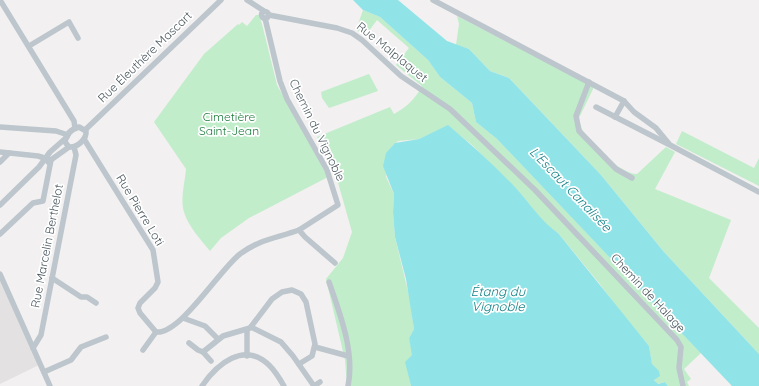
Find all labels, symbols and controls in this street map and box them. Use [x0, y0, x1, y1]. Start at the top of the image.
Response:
street label: Rue Éleuthère Mascart [95, 8, 195, 105]
street label: Rue Malplaquet [354, 18, 431, 85]
street label: Chemin du Vignoble [286, 76, 349, 183]
park label: Cimetière Saint-Jean [199, 109, 259, 138]
water label: L'Escaut Canalisée [527, 143, 616, 235]
street label: Rue Pierre Loti [113, 171, 168, 248]
street label: Rue Marcelin Berthelot [27, 183, 66, 309]
street label: Chemin de Halage [608, 250, 689, 335]
water label: Étang du Vignoble [471, 283, 526, 314]

